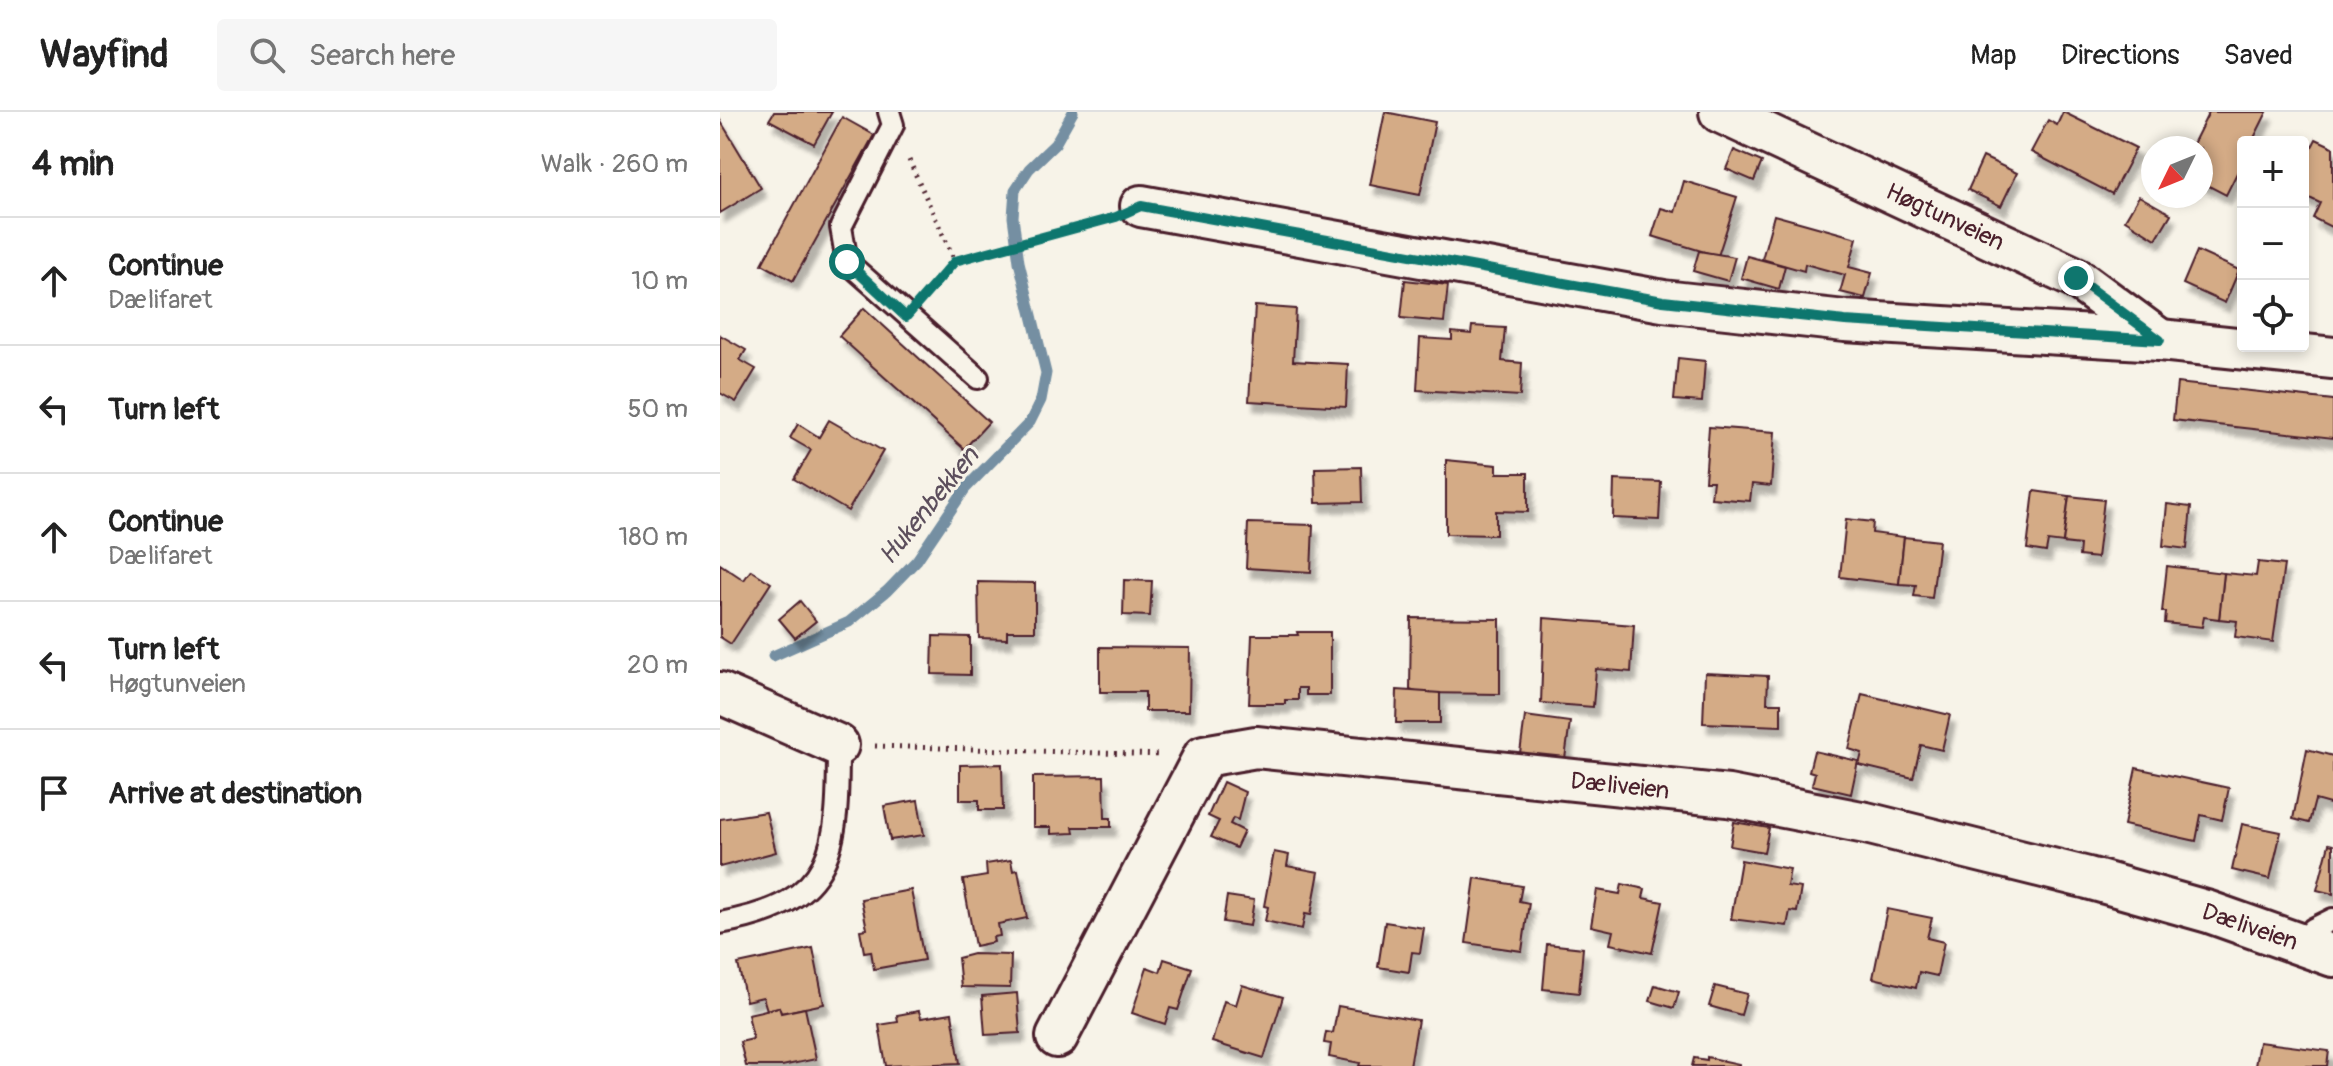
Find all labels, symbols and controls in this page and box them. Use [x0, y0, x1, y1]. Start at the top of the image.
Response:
search box [217, 19, 777, 91]
text: Wayfind [40, 31, 169, 79]
icon: search [245, 33, 289, 77]
text: Search here [309, 37, 455, 74]
text: Map [1970, 38, 2017, 73]
text: Directions [2061, 38, 2180, 73]
text: Saved [2224, 38, 2293, 73]
north arrow [2141, 136, 2213, 208]
map controls [2237, 136, 2309, 352]
button: + [2237, 136, 2309, 208]
text: 4 min [32, 143, 114, 186]
text: Walk · 260 m [541, 148, 688, 180]
street label: Høgtunveien [1881, 177, 2009, 257]
button: − [2237, 208, 2309, 280]
route start [829, 244, 865, 280]
text: Continue [108, 247, 223, 284]
icon: ahead [32, 259, 76, 303]
route end [2058, 260, 2094, 296]
text: 10 m [631, 265, 688, 297]
button: locate [2237, 280, 2309, 352]
text: Dælifaret [108, 284, 212, 316]
icon: left [32, 387, 76, 431]
text: Turn left [108, 391, 219, 428]
text: 50 m [627, 393, 688, 425]
water label: Hukenbekken [872, 440, 987, 571]
text: Continue [108, 503, 223, 540]
icon: ahead [32, 515, 76, 559]
text: 180 m [618, 521, 688, 553]
text: Dælifaret [108, 540, 212, 572]
text: Turn left [108, 631, 219, 668]
icon: left [32, 643, 76, 687]
text: 20 m [627, 649, 688, 681]
text: Høgtunveien [108, 668, 246, 700]
street label: Dæliveien [1569, 766, 1671, 806]
icon: arrive [32, 771, 76, 815]
text: Arrive at destination [108, 775, 362, 812]
street label: Dæliveien [2198, 897, 2302, 957]

